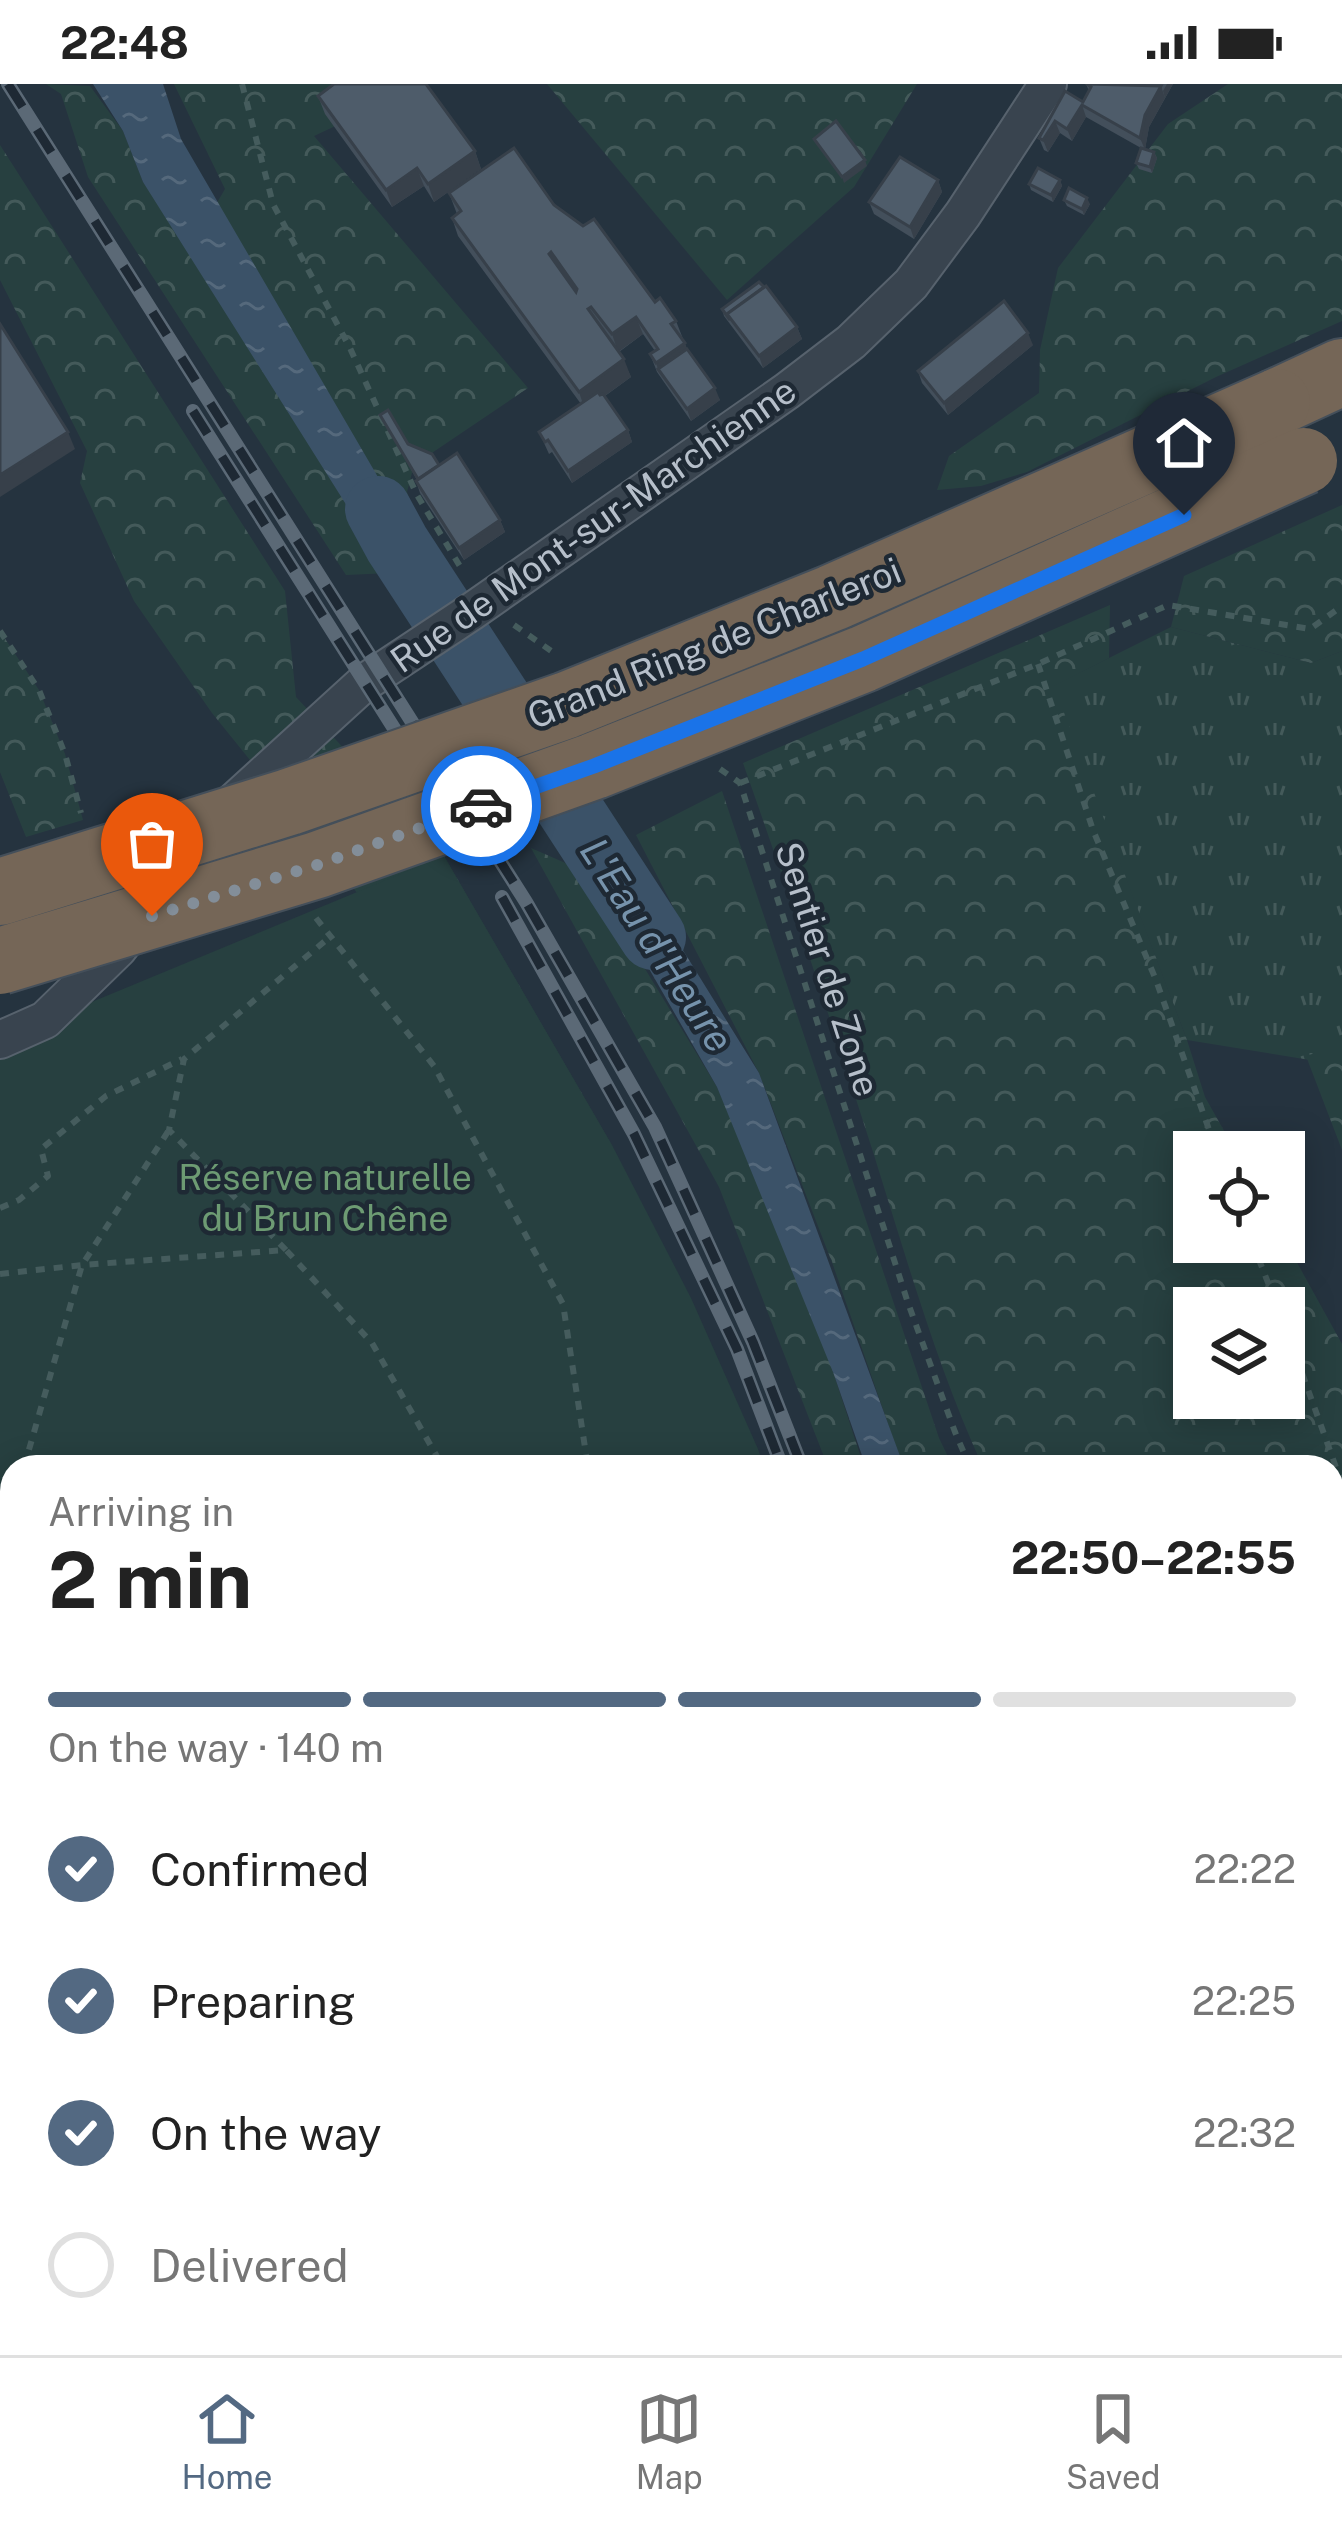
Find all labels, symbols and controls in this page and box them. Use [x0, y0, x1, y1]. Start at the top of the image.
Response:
text: 22:48 [60, 16, 189, 69]
street label: Rue de Mont-sur-Marchienne [382, 369, 804, 681]
pin [1133, 392, 1235, 515]
icon: home [1151, 410, 1217, 476]
street label: Grand Ring de Charleroi [521, 549, 907, 737]
courier [421, 746, 541, 866]
icon: car [448, 773, 514, 839]
pin [101, 793, 203, 916]
icon: bag [119, 811, 185, 877]
water label: L'Eau d'Heure [571, 830, 743, 1060]
street label: Sentier de Zone [767, 837, 889, 1101]
map controls [1173, 1131, 1305, 1419]
button: locate [1173, 1131, 1305, 1263]
park label: Réserve naturelle du Brun Chêne [178, 1156, 472, 1239]
button: layers [1173, 1287, 1305, 1419]
text: Arriving in [48, 1489, 234, 1535]
text: 22:50–22:55 [1011, 1531, 1296, 1584]
text: 2 min [48, 1534, 252, 1626]
text: On the way · 140 m [48, 1725, 384, 1771]
icon: check [48, 1836, 114, 1902]
text: Confirmed [150, 1843, 369, 1896]
text: 22:22 [1193, 1846, 1296, 1892]
icon: check [48, 1968, 114, 2034]
text: Preparing [150, 1975, 356, 2028]
text: 22:25 [1192, 1978, 1296, 2024]
icon: check [48, 2100, 114, 2166]
text: On the way [150, 2107, 382, 2160]
text: 22:32 [1193, 2110, 1296, 2156]
text: Delivered [150, 2239, 349, 2292]
tab: Home [182, 2386, 273, 2496]
tab: Map [636, 2386, 703, 2496]
tab: Saved [1066, 2386, 1160, 2496]

